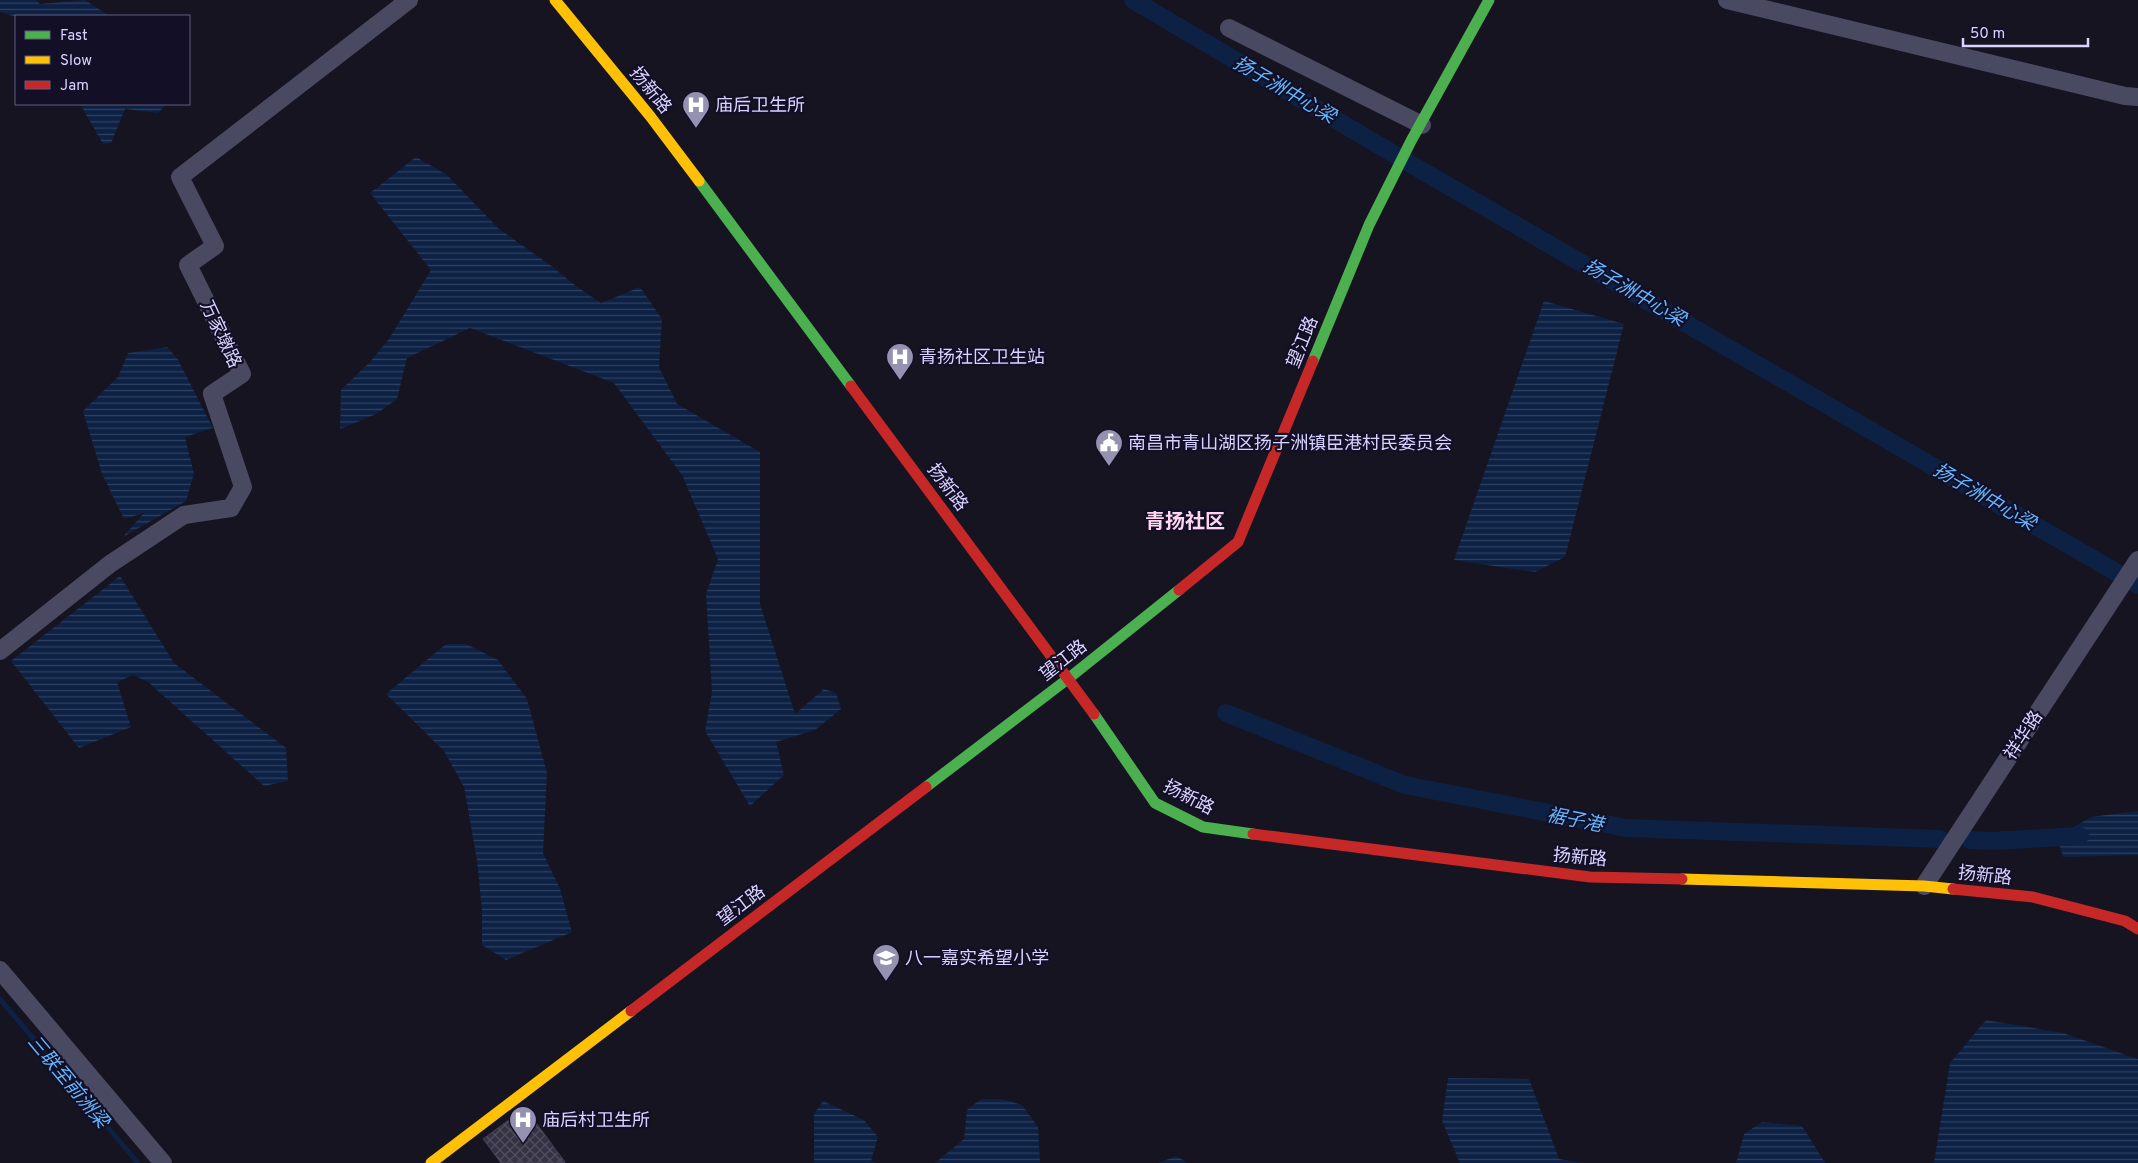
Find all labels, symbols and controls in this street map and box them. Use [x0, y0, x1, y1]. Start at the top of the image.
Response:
legend [15, 15, 190, 105]
scale bar [1963, 15, 2088, 47]
text: 50 m [1970, 25, 2005, 44]
text: Fast [60, 27, 88, 46]
text: Slow [60, 52, 92, 71]
water label: 扬子洲中心梁 [1229, 52, 1341, 131]
street label: 扬新路 [624, 63, 676, 119]
text: Jam [60, 77, 89, 96]
hospital icon: 庙后卫生所 [681, 90, 711, 129]
place label: 庙后卫生所 [715, 95, 805, 118]
water label: 扬子洲中心梁 [1579, 255, 1691, 334]
street label: 万家墩路 [194, 297, 245, 372]
street label: 望江路 [1283, 313, 1324, 372]
hospital icon: 青扬社区卫生站 [885, 342, 915, 381]
place label: 青扬社区卫生站 [919, 347, 1045, 370]
public building icon: 南昌市青山湖区扬子洲镇臣港村民委员会 [1094, 428, 1124, 467]
place label: 南昌市青山湖区扬子洲镇臣港村民委员会 [1128, 433, 1452, 456]
street label: 扬新路 [921, 459, 972, 516]
water label: 扬子洲中心梁 [1929, 459, 2041, 538]
district label: 青扬社区 [1145, 510, 1225, 536]
street label: 望江路 [1036, 635, 1092, 687]
street label: 祥华路 [2000, 707, 2049, 765]
street label: 扬新路 [1159, 776, 1218, 821]
water label: 裾子港 [1544, 804, 1608, 839]
street label: 扬新路 [1552, 845, 1608, 872]
street label: 扬新路 [1957, 862, 2013, 891]
street label: 望江路 [713, 881, 770, 932]
school or university icon: 八一嘉实希望小学 [871, 943, 901, 982]
place label: 八一嘉实希望小学 [905, 948, 1049, 971]
water label: 三联至前洲梁 [22, 1031, 115, 1135]
hospital icon: 庙后村卫生所 [508, 1105, 538, 1144]
place label: 庙后村卫生所 [542, 1110, 650, 1133]

